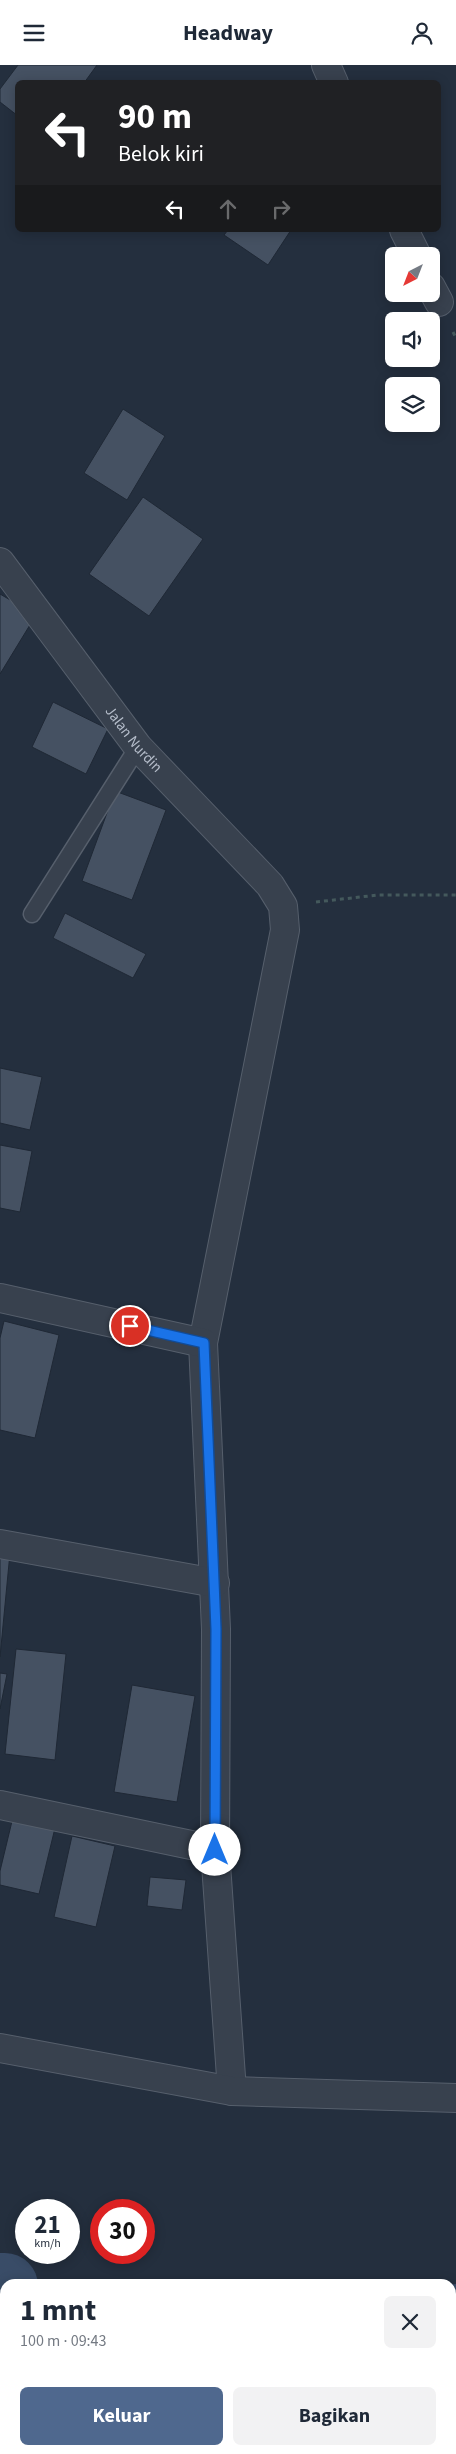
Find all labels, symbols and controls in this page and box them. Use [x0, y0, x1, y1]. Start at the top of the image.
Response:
text: Headway [183, 17, 273, 49]
icon: menu [20, 19, 48, 47]
icon: person [408, 19, 436, 47]
text: 90 m [118, 92, 192, 142]
icon: left [35, 100, 100, 165]
text: Belok kiri [118, 138, 204, 170]
icon: left [161, 195, 189, 223]
icon: ahead [214, 195, 242, 223]
icon: right [267, 195, 295, 223]
north arrow [385, 247, 440, 303]
map controls [385, 247, 440, 432]
button: sound [385, 312, 440, 367]
button: layers [385, 377, 440, 432]
street label: Jalan Nurdin [100, 702, 167, 777]
pin [109, 1305, 151, 1347]
icon: arrive [116, 1312, 144, 1340]
position arrow [188, 1823, 240, 1875]
speed limit sign: 30 [90, 2199, 155, 2264]
text: 21 [34, 2207, 61, 2243]
text: km/h [34, 2235, 61, 2252]
text: 1 mnt [20, 2289, 96, 2332]
button: close [384, 2296, 436, 2348]
text: 100 m · 09:43 [20, 2330, 107, 2352]
button: Keluar [20, 2387, 223, 2445]
button: Bagikan [233, 2387, 436, 2445]

